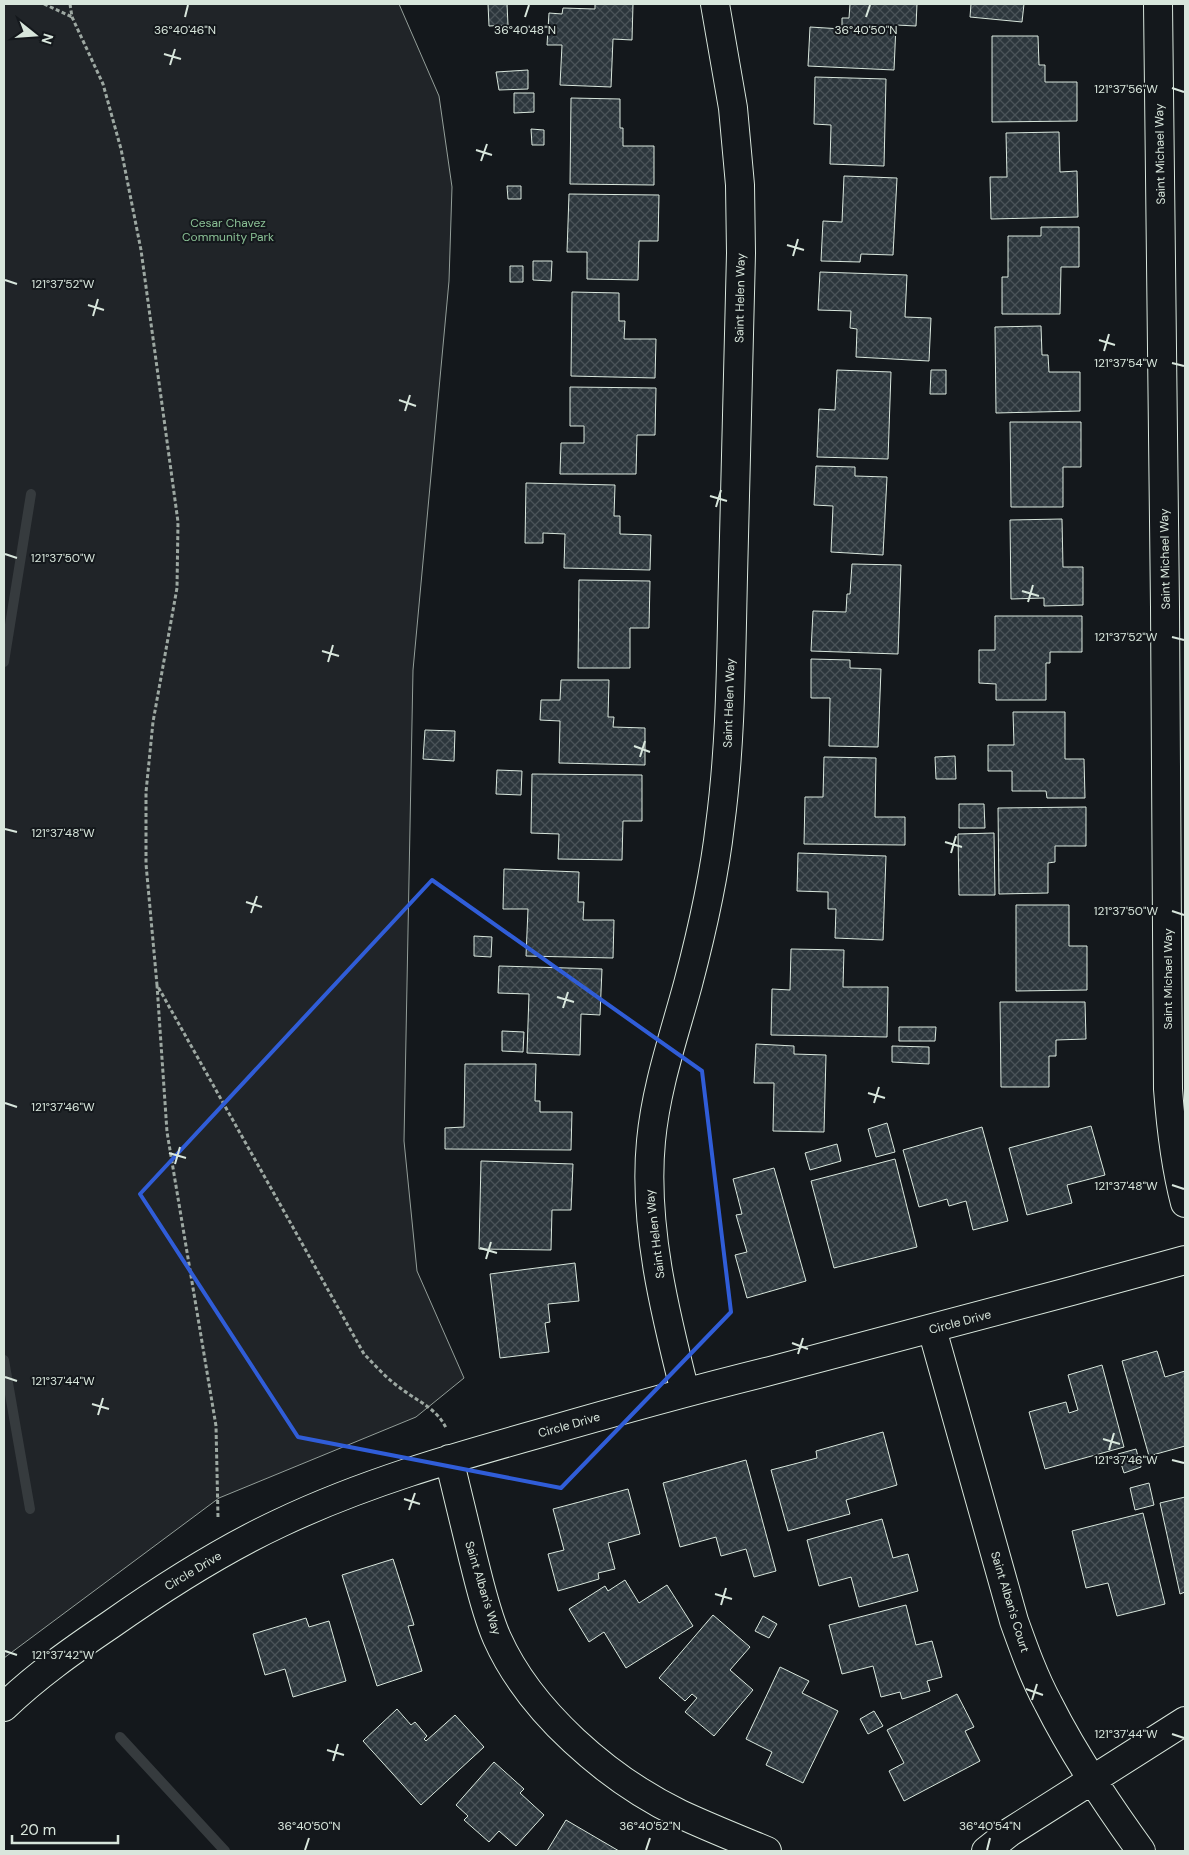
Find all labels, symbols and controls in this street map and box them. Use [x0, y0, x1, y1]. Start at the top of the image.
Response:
north arrow [10, 10, 60, 60]
text: 36°40'46"N [154, 22, 216, 38]
text: 36°40'48"N [494, 22, 556, 38]
text: 36°40'50"N [834, 22, 898, 38]
text: N [37, 31, 58, 46]
text: 121°37'56"W [1094, 81, 1158, 97]
street label: Saint Michael Way [1151, 103, 1169, 205]
park label: Cesar Chavez Community Park [182, 215, 274, 245]
street label: Saint Helen Way [731, 253, 749, 343]
text: 121°37'52"W [32, 276, 95, 292]
text: 121°37'54"W [1094, 355, 1158, 371]
street label: Saint Michael Way [1156, 508, 1174, 610]
text: 121°37'50"W [31, 550, 96, 566]
text: 121°37'52"W [1095, 629, 1158, 645]
street label: Saint Helen Way [719, 658, 739, 748]
text: 121°37'48"W [31, 825, 95, 841]
text: 121°37'50"W [1094, 903, 1159, 919]
street label: Saint Michael Way [1160, 928, 1176, 1030]
text: 121°37'46"W [31, 1099, 95, 1115]
text: 121°37'48"W [1094, 1178, 1158, 1194]
street label: Saint Helen Way [642, 1188, 668, 1280]
street label: Circle Drive [927, 1306, 993, 1338]
text: 121°37'44"W [31, 1373, 95, 1389]
street label: Circle Drive [536, 1408, 602, 1441]
text: 121°37'46"W [1094, 1452, 1158, 1468]
street label: Saint Alban's Way [461, 1539, 505, 1637]
street label: Circle Drive [162, 1548, 225, 1594]
street label: Saint Alban's Court [987, 1549, 1033, 1655]
text: 121°37'42"W [32, 1647, 95, 1663]
text: 121°37'44"W [1094, 1726, 1158, 1742]
scale bar [12, 1812, 119, 1844]
text: 36°40'50"N [277, 1818, 341, 1834]
text: 36°40'52"N [619, 1818, 681, 1834]
text: 36°40'54"N [959, 1818, 1021, 1834]
text: 20 m [20, 1820, 56, 1840]

